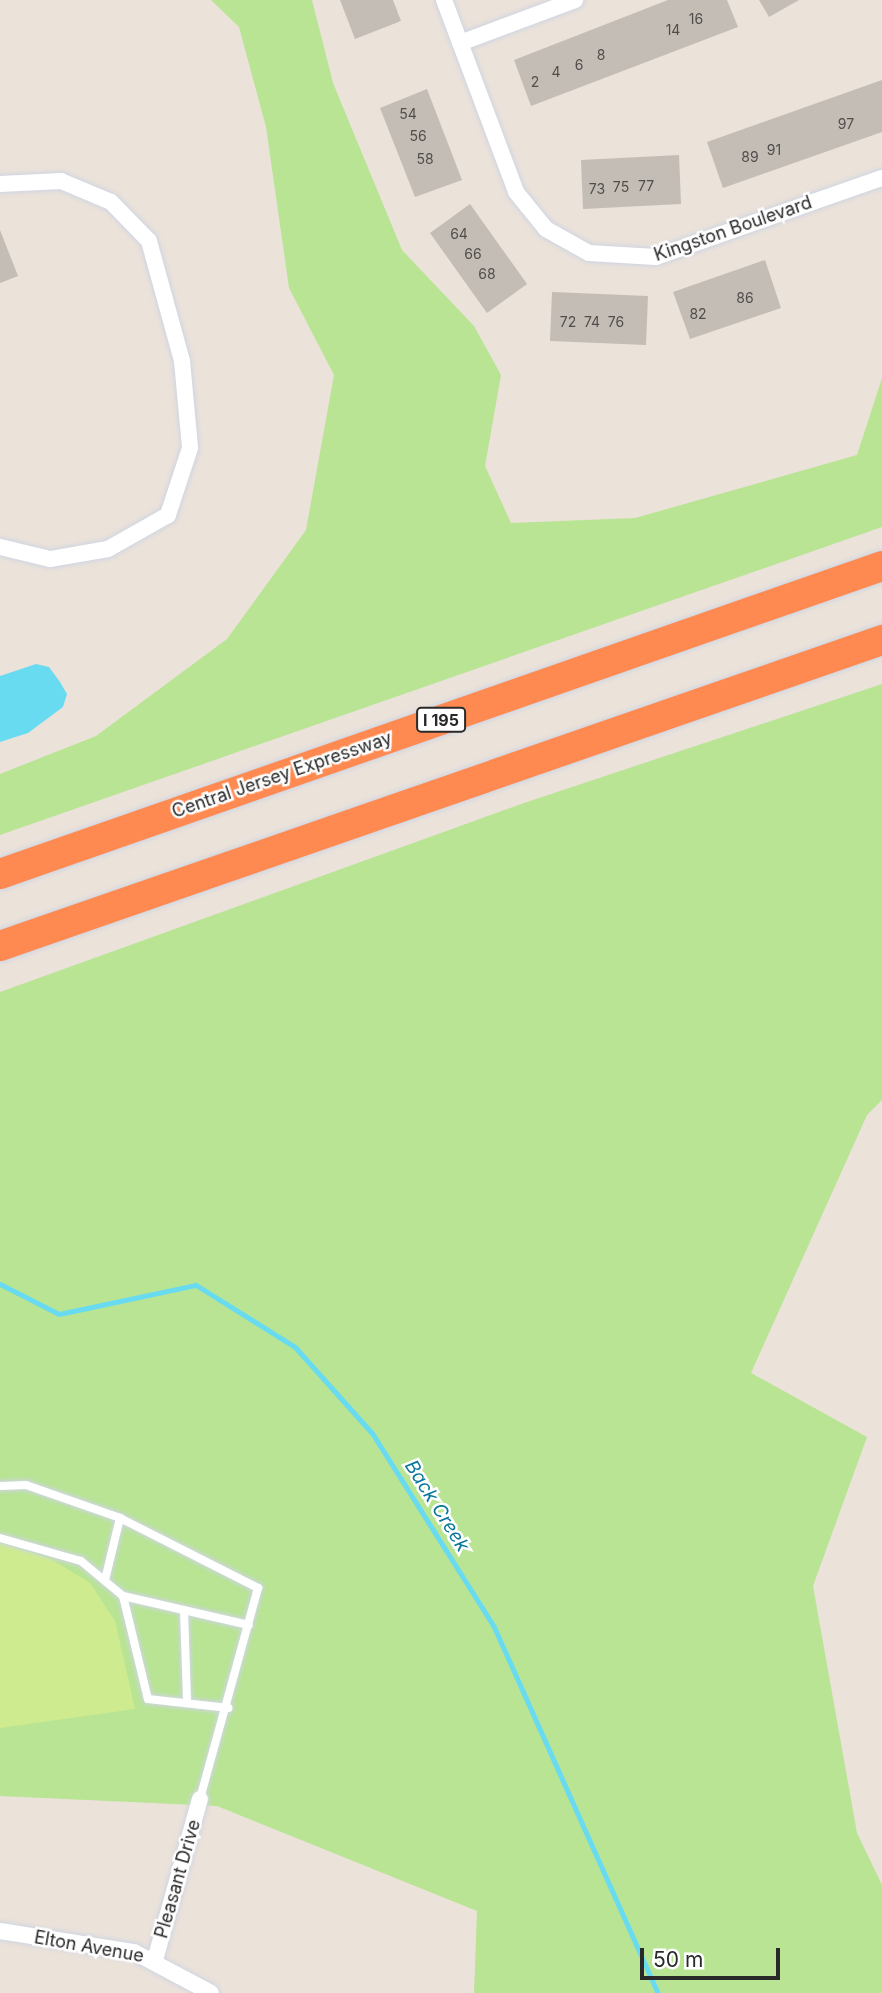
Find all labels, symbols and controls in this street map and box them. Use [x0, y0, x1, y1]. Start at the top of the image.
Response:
house number: 16 [689, 11, 703, 27]
house number: 14 [666, 22, 680, 38]
house number: 8 [597, 47, 605, 63]
house number: 6 [575, 57, 583, 73]
house number: 4 [551, 64, 561, 80]
house number: 2 [531, 74, 539, 90]
house number: 54 [399, 106, 417, 122]
house number: 97 [838, 116, 854, 132]
house number: 56 [409, 128, 427, 144]
house number: 91 [767, 142, 781, 158]
house number: 89 [741, 149, 759, 165]
house number: 58 [416, 151, 434, 167]
house number: 77 [638, 178, 654, 194]
house number: 75 [613, 179, 629, 195]
house number: 73 [589, 181, 605, 197]
street label: Kingston Boulevard [651, 192, 815, 266]
house number: 64 [450, 226, 468, 242]
house number: 66 [464, 246, 482, 262]
house number: 68 [478, 266, 496, 282]
house number: 86 [736, 290, 754, 306]
house number: 82 [689, 306, 707, 322]
house number: 72 [560, 314, 576, 330]
house number: 74 [584, 314, 600, 330]
house number: 76 [608, 314, 624, 330]
road number: I 195 [415, 708, 467, 733]
street label: Central Jersey Expressway [169, 727, 395, 823]
water label: Back Creek [400, 1456, 474, 1556]
street label: Pleasant Drive [151, 1817, 205, 1941]
street label: Elton Avenue [33, 1927, 145, 1967]
scale bar [644, 1934, 784, 1978]
text: 50 m [653, 1947, 703, 1972]

